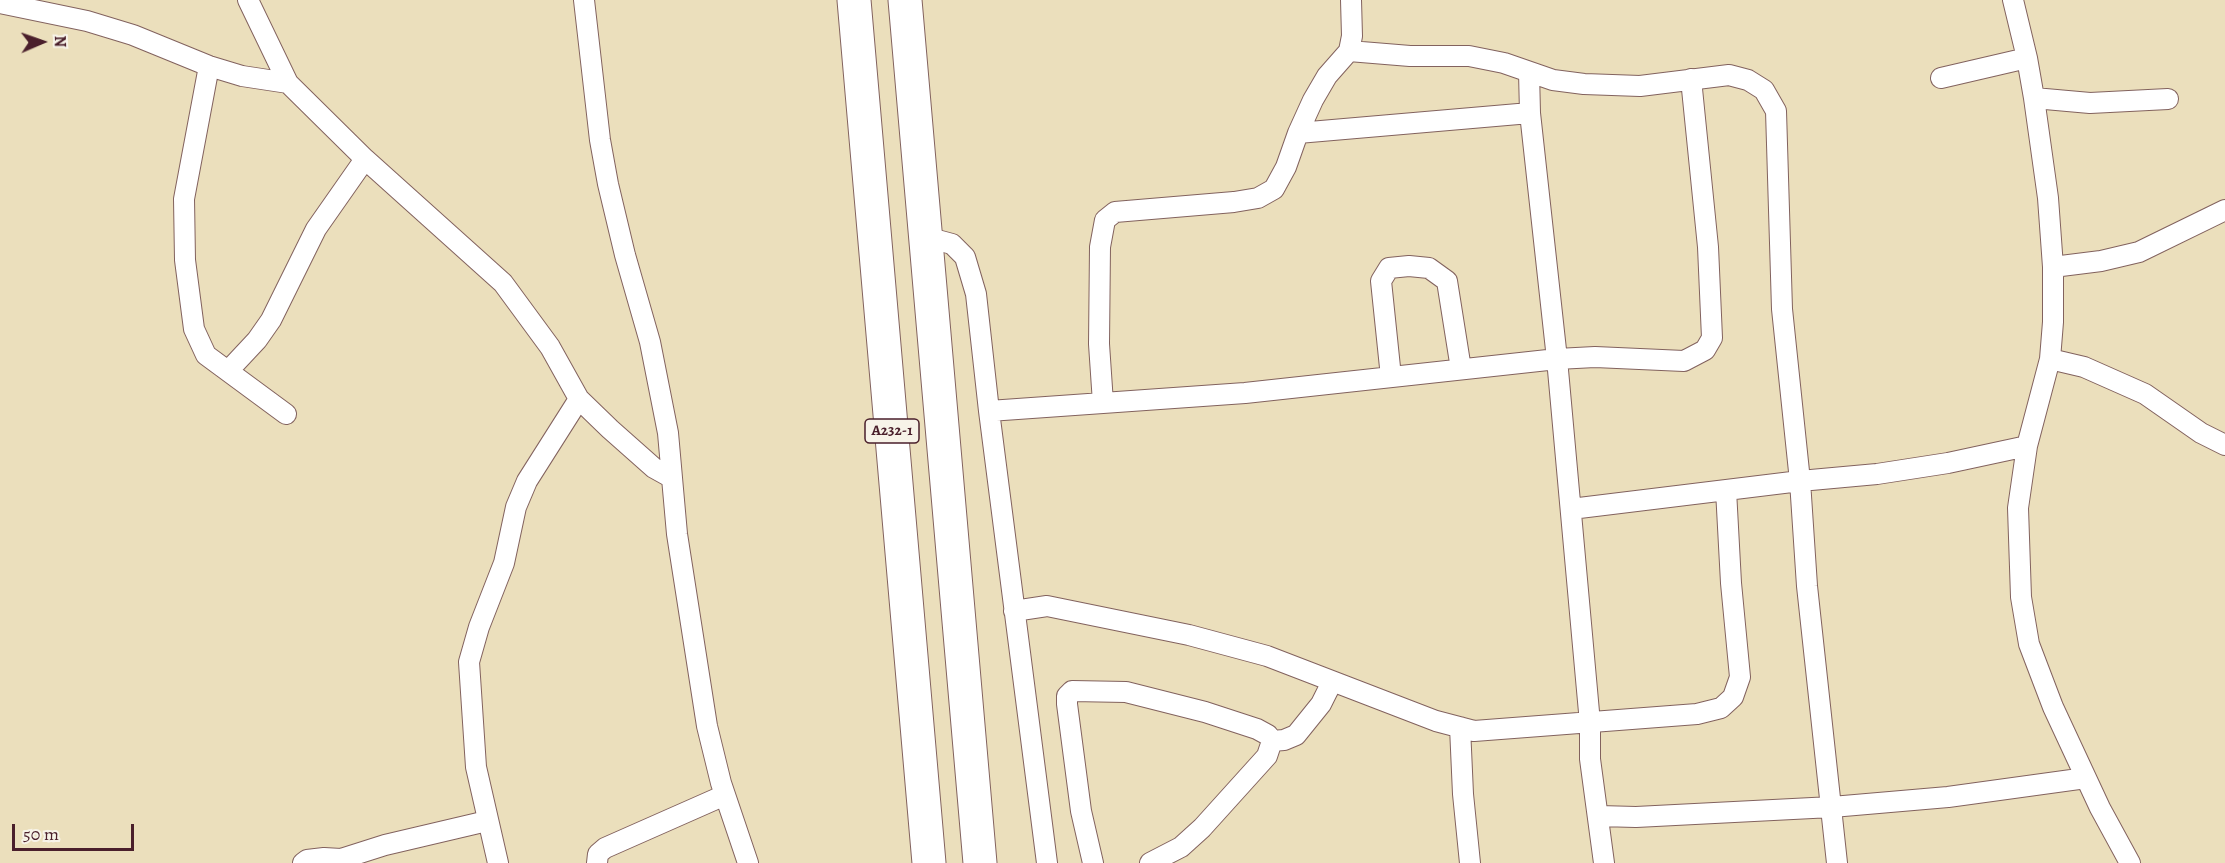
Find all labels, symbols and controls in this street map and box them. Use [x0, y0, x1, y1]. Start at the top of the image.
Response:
north arrow [12, 12, 72, 72]
text: N [49, 35, 71, 48]
road number: A232-1 [865, 419, 919, 443]
scale bar [15, 812, 136, 850]
text: 50 m [23, 822, 59, 846]

